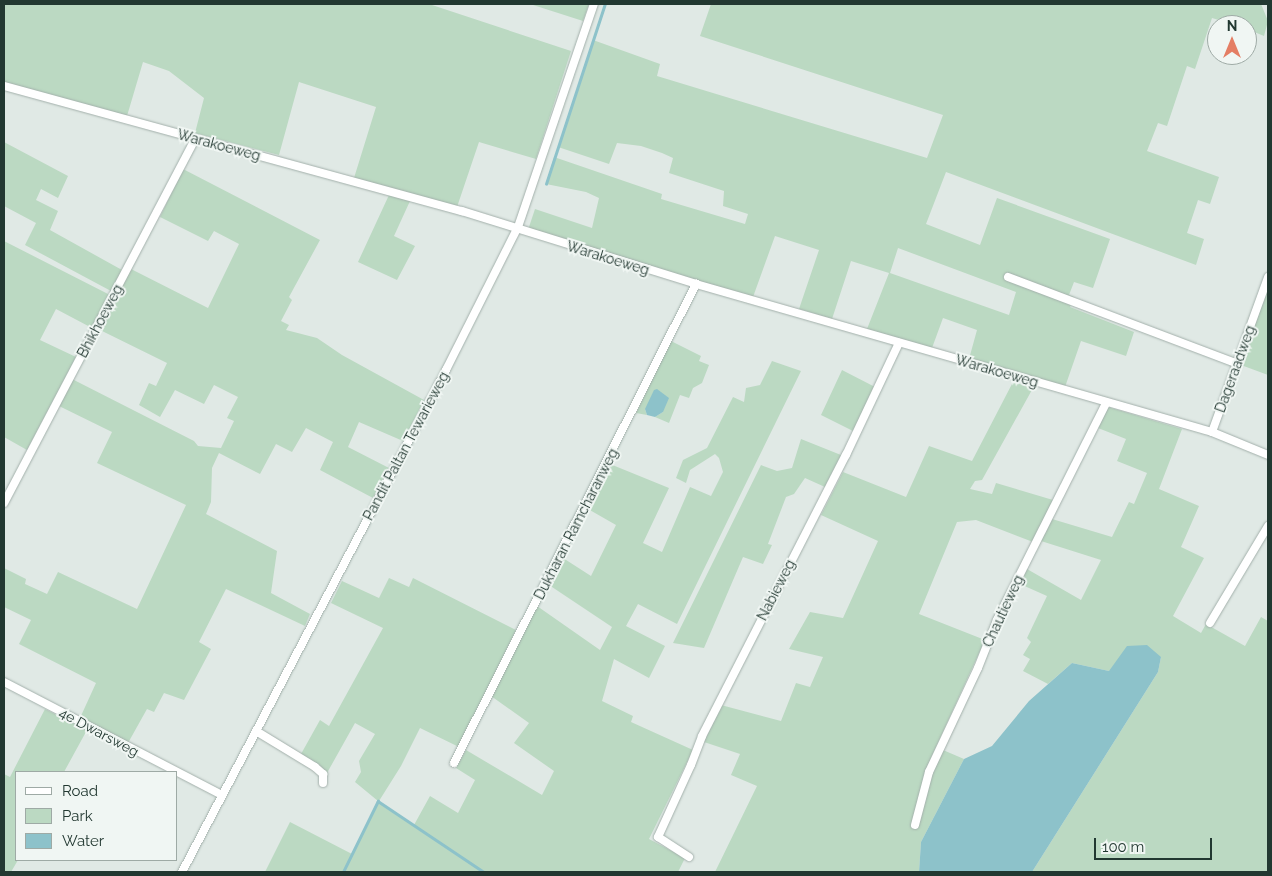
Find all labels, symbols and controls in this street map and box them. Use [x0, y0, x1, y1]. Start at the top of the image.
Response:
north arrow [1207, 15, 1257, 65]
text: N [1227, 18, 1237, 34]
street label: Warakoeweg [176, 126, 262, 164]
street label: Warakoeweg [565, 237, 651, 279]
street label: Bhikhoeweg [74, 282, 126, 360]
street label: Dageraadweg [1211, 323, 1259, 415]
street label: Warakoeweg [954, 351, 1040, 391]
street label: Pandit Paltan Tewarieweg [360, 369, 452, 523]
street label: Dukharan Ramcharanweg [531, 446, 621, 602]
street label: Nabieweg [754, 557, 798, 623]
street label: Chautieweg [979, 572, 1027, 650]
street label: 4e Dwarsweg [56, 704, 142, 760]
legend [15, 771, 178, 861]
text: Road [62, 782, 98, 800]
text: Park [62, 807, 93, 825]
scale bar [1097, 828, 1214, 860]
text: Water [62, 832, 104, 850]
text: 100 m [1102, 838, 1144, 856]

